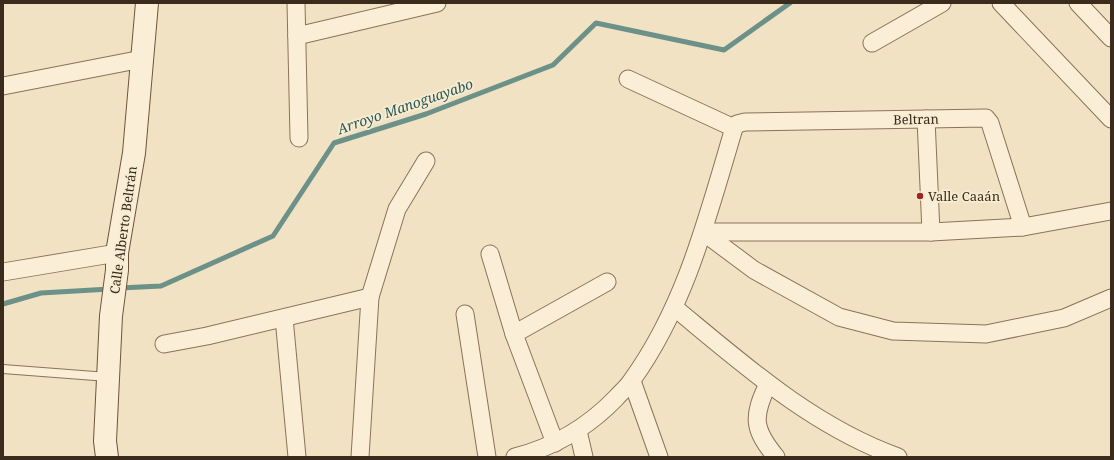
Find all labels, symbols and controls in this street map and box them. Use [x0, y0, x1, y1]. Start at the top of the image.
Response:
water label: Arroyo Manoguayabo [334, 74, 475, 139]
street label: Beltran [893, 110, 940, 128]
street label: Calle Alberto Beltrán [105, 164, 141, 295]
place label: Valle Caaán [928, 187, 1001, 205]
marker: Valle Caaán [915, 191, 925, 201]

